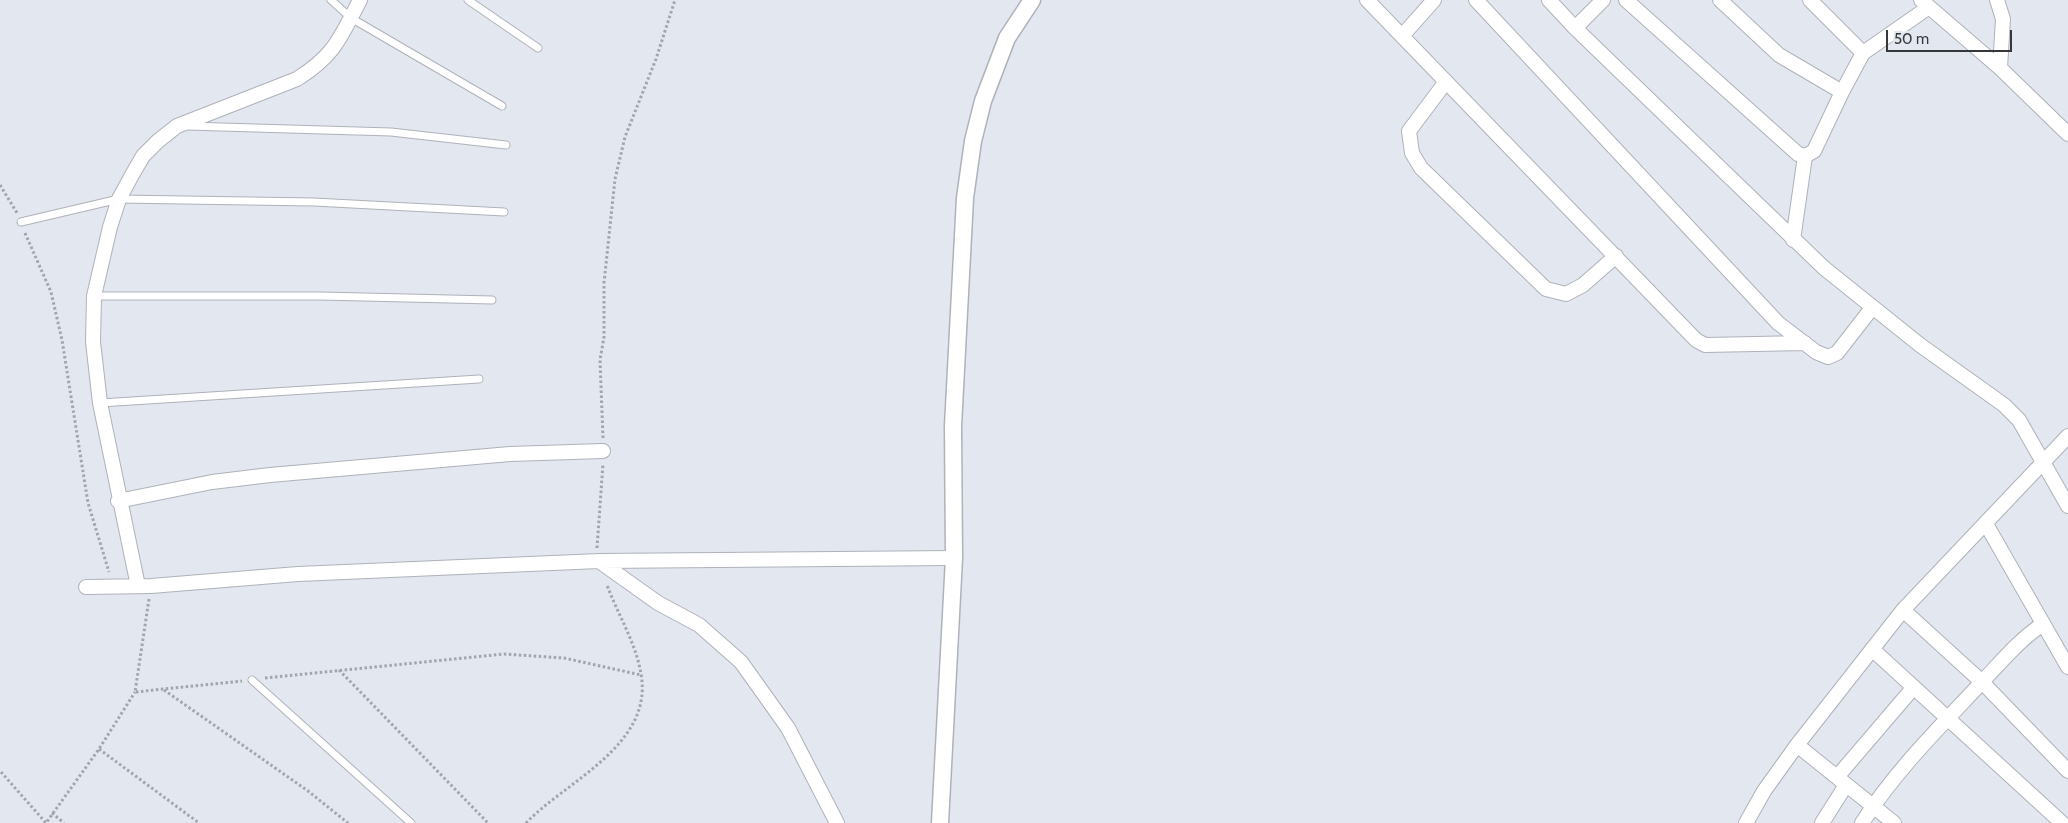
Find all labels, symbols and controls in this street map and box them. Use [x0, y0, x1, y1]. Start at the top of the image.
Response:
scale bar [1888, 20, 2014, 52]
text: 50 m [1894, 30, 1929, 48]

